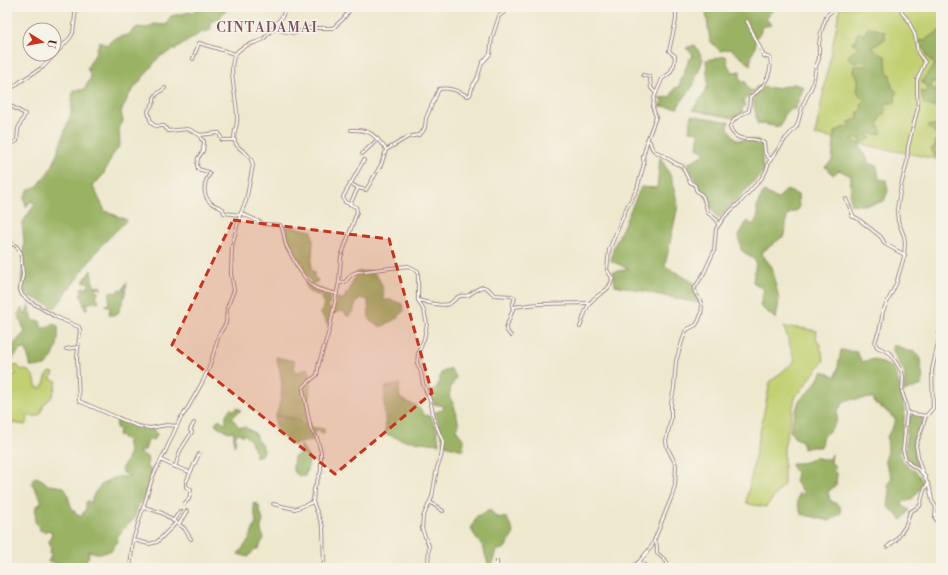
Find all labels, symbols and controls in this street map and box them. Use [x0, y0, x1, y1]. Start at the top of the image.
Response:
district label: CINTADAMAI [216, 19, 318, 37]
north arrow [22, 22, 62, 62]
text: U [43, 38, 59, 50]

